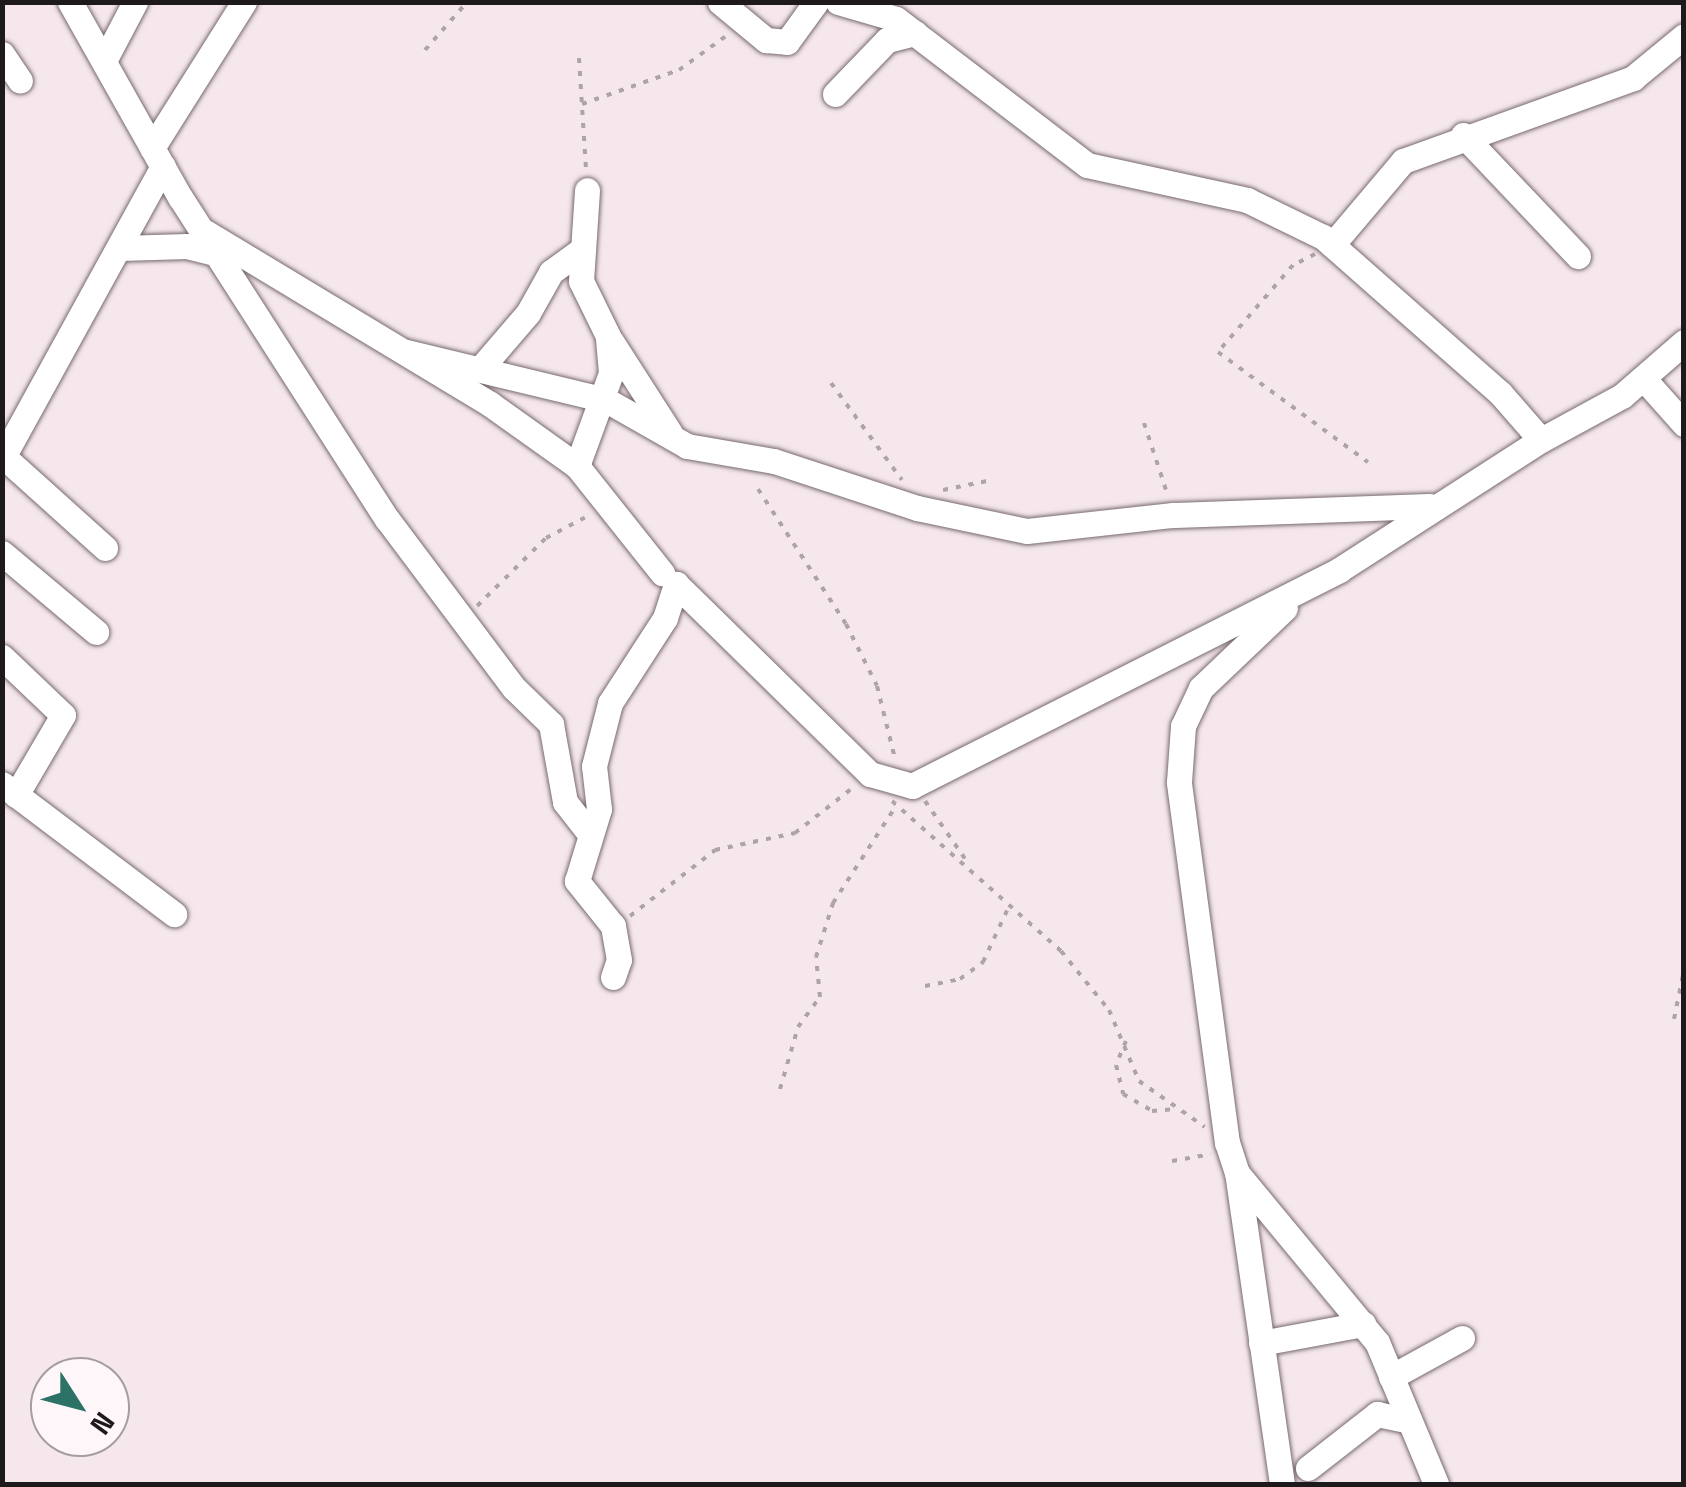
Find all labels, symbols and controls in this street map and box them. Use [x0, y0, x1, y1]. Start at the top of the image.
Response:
north arrow [30, 1357, 130, 1457]
text: N [83, 1405, 123, 1442]

